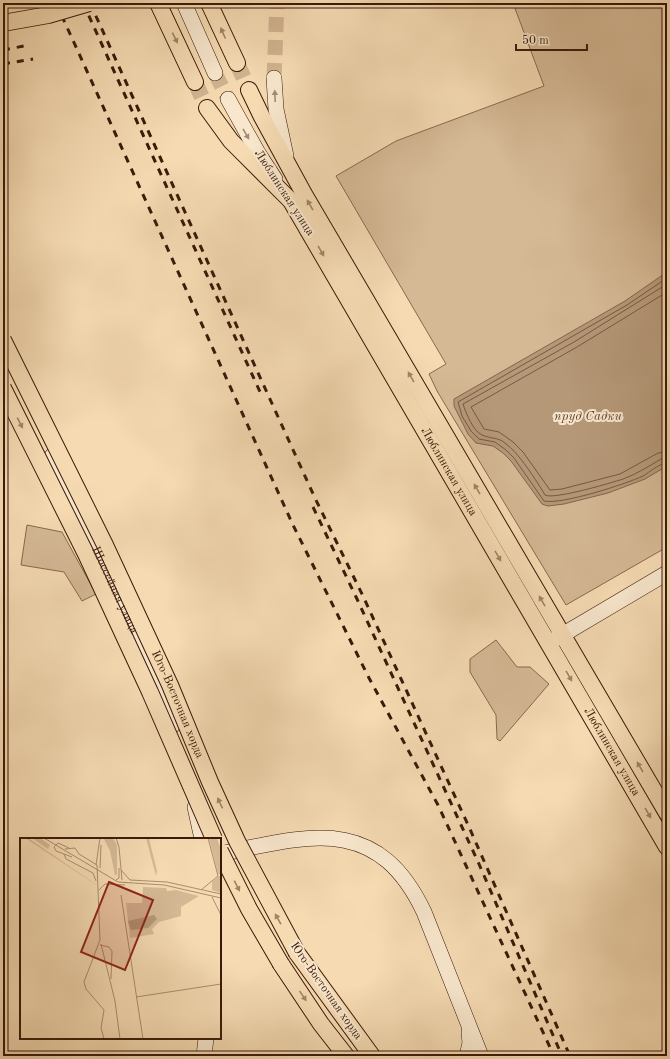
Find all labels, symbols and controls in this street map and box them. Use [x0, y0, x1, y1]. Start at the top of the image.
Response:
scale bar [516, 26, 587, 52]
one-way arrow [220, 28, 226, 39]
one-way arrow [172, 32, 178, 44]
text: 50 m [522, 34, 549, 47]
one-way arrow [272, 89, 278, 102]
one-way arrow [243, 128, 250, 140]
street label: Люблинская улица [252, 148, 316, 238]
one-way arrow [307, 199, 314, 211]
one-way arrow [317, 245, 324, 257]
one-way arrow [407, 371, 414, 383]
water label: пруд Садки [554, 410, 622, 423]
one-way arrow [17, 417, 24, 429]
street label: Люблинская улица [418, 426, 479, 518]
one-way arrow [473, 483, 480, 495]
street label: Шоссейная улица [89, 545, 140, 636]
one-way arrow [495, 550, 502, 562]
one-way arrow [539, 595, 546, 607]
street label: Юго-Восточная хорда [149, 649, 206, 760]
one-way arrow [565, 671, 572, 682]
street label: Люблинская улица [581, 706, 642, 798]
one-way arrow [637, 761, 644, 773]
one-way arrow [217, 797, 223, 809]
one-way arrow [644, 807, 651, 819]
inset map [20, 838, 221, 1039]
one-way arrow [234, 880, 241, 892]
one-way arrow [275, 913, 282, 925]
street label: Юго-Восточная хорда [288, 940, 364, 1042]
one-way arrow [299, 991, 307, 1002]

